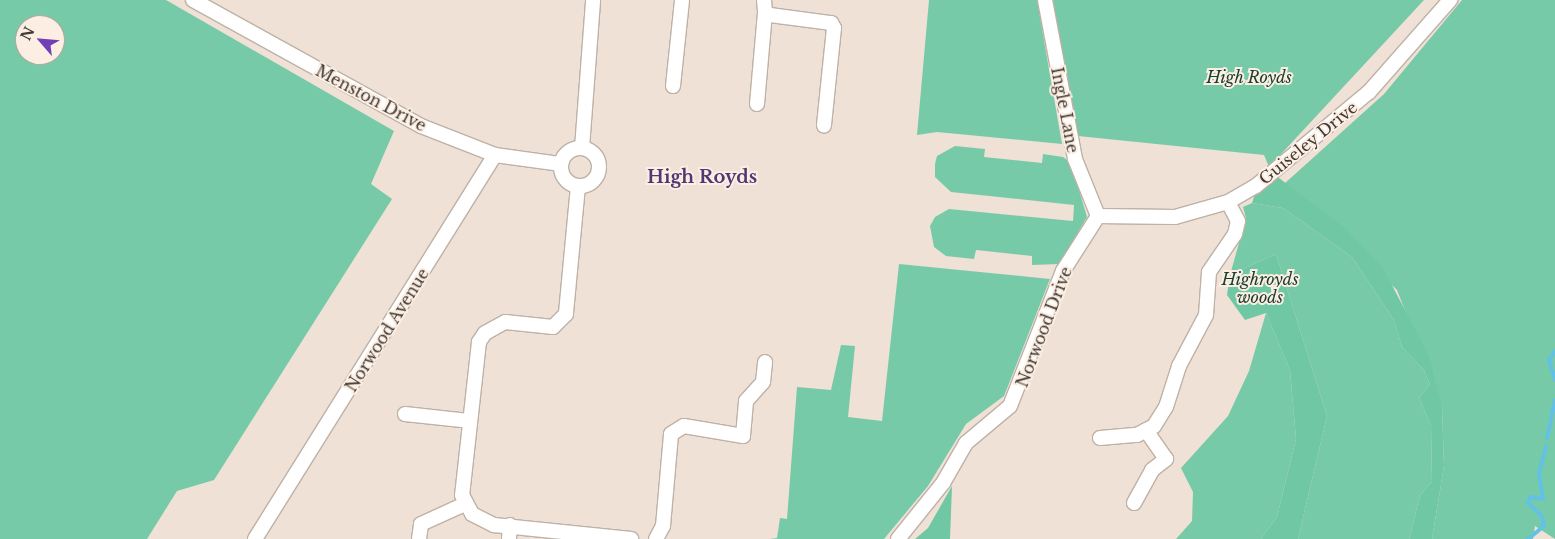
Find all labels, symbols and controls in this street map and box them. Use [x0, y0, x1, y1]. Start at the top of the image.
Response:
north arrow [15, 15, 65, 65]
text: N [17, 24, 39, 44]
street label: Menston Drive [312, 61, 430, 135]
street label: Ingle Lane [1047, 66, 1083, 154]
park label: High Royds [1206, 67, 1292, 87]
street label: Guiseley Drive [1255, 97, 1361, 189]
district label: High Royds [647, 166, 757, 188]
street label: Norwood Avenue [341, 264, 433, 396]
street label: Norwood Drive [1012, 264, 1076, 390]
park label: Highroyds woods [1221, 269, 1299, 307]

